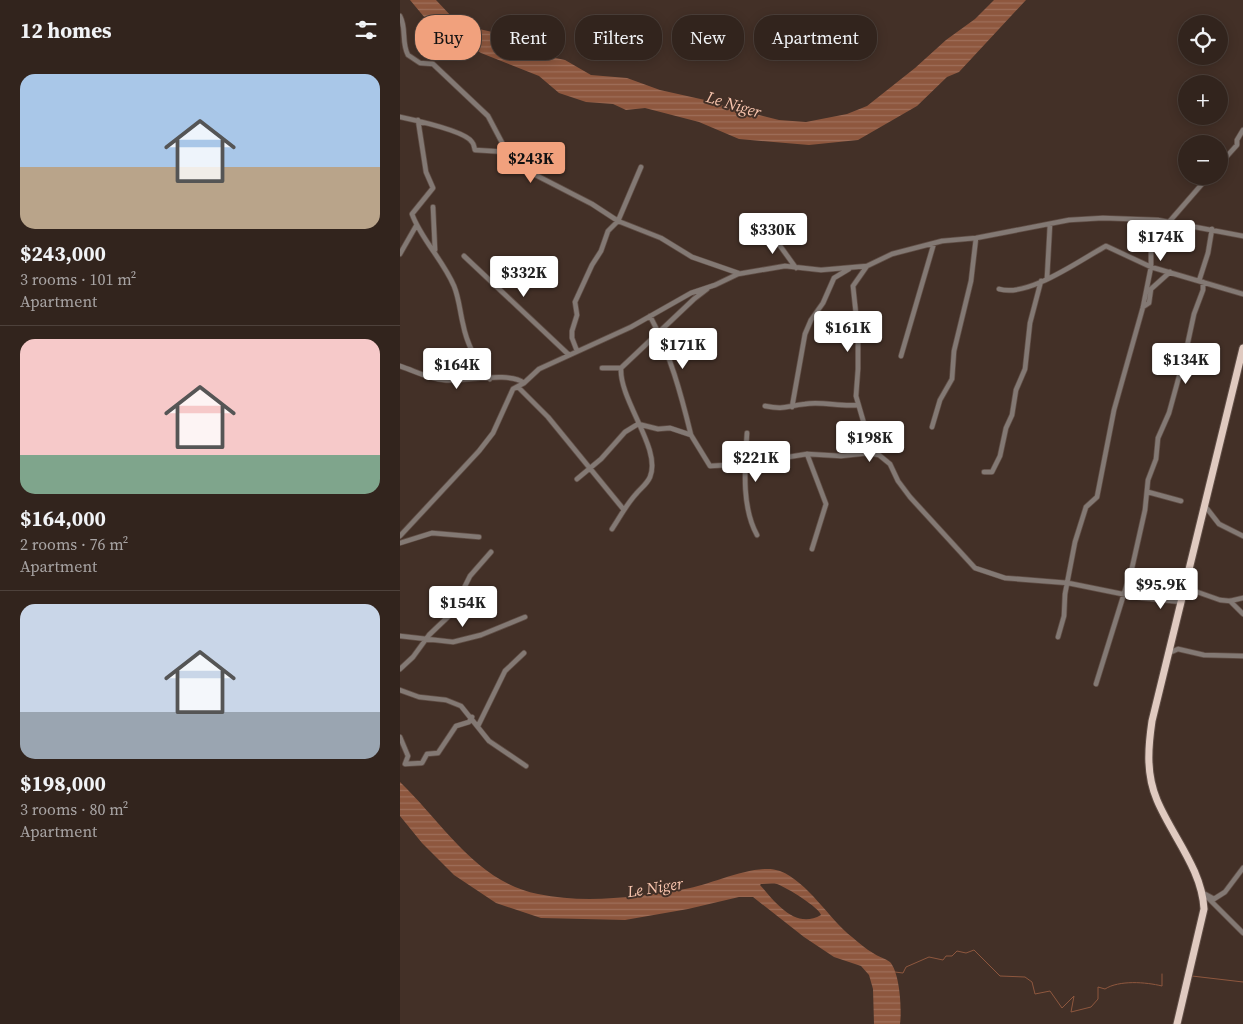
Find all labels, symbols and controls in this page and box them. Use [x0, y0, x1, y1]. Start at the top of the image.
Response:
chip: Buy [415, 15, 481, 60]
chip: Rent [491, 15, 565, 60]
chip: Filters [575, 15, 662, 60]
chip: New [672, 15, 744, 60]
chip: Apartment [754, 15, 877, 60]
map controls [1178, 15, 1228, 185]
button: locate [1178, 15, 1228, 65]
text: 12 homes [20, 16, 112, 45]
icon: filters [352, 16, 380, 44]
button: + [1178, 75, 1228, 125]
water label: Le Niger [703, 85, 765, 123]
icon: home [155, 106, 245, 196]
button: − [1178, 135, 1228, 185]
pin: $243K [496, 142, 566, 184]
text: $243K [508, 147, 554, 169]
pin: $330K [738, 212, 808, 255]
text: $330K [750, 218, 796, 240]
pin: $174K [1126, 220, 1196, 262]
text: $174K [1138, 225, 1184, 247]
text: $243,000 [20, 239, 106, 268]
pin: $332K [489, 256, 559, 298]
text: $332K [501, 261, 547, 283]
text: 3 rooms · 101 m² [20, 268, 136, 290]
text: Apartment [20, 290, 97, 312]
pin: $161K [813, 310, 883, 353]
text: $161K [825, 316, 871, 338]
pin: $171K [648, 328, 718, 370]
text: $171K [660, 333, 706, 355]
pin: $134K [1151, 342, 1221, 385]
pin: $164K [422, 348, 492, 390]
text: $134K [1163, 348, 1209, 370]
text: $164K [434, 353, 480, 375]
icon: home [155, 372, 245, 462]
pin: $198K [835, 420, 905, 463]
text: $198K [847, 426, 893, 448]
pin: $221K [721, 440, 791, 483]
text: $221K [733, 446, 779, 468]
text: $164,000 [20, 504, 106, 533]
text: 2 rooms · 76 m² [20, 533, 128, 555]
text: Apartment [20, 555, 97, 577]
pin: $95.9K [1120, 568, 1202, 610]
text: $95.9K [1136, 573, 1186, 595]
pin: $154K [428, 586, 498, 628]
text: $154K [440, 591, 486, 613]
icon: home [155, 637, 245, 727]
text: $198,000 [20, 769, 106, 798]
text: 3 rooms · 80 m² [20, 798, 128, 820]
text: Apartment [20, 820, 97, 842]
water label: Le Niger [624, 872, 685, 902]

